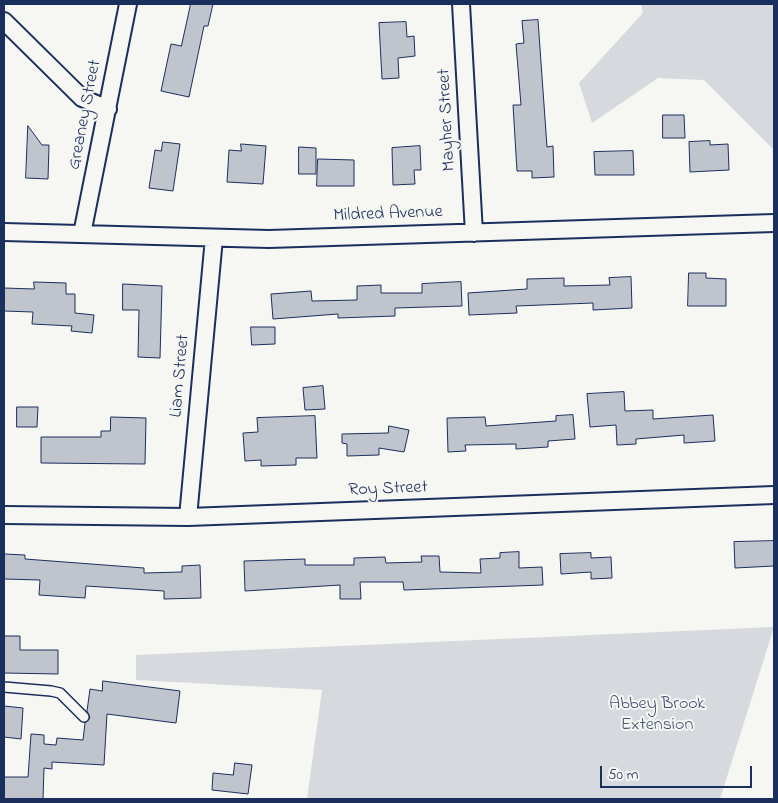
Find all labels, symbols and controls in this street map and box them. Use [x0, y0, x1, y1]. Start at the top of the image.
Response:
street label: Greaney Street [65, 58, 107, 172]
street label: Mayher Street [435, 68, 461, 172]
street label: Mildred Avenue [333, 202, 443, 228]
street label: Liam Street [167, 333, 195, 419]
street label: Roy Street [348, 478, 428, 502]
park label: Abbey Brook Extension [609, 694, 705, 736]
scale bar [603, 756, 756, 788]
text: 50 m [608, 764, 638, 786]

